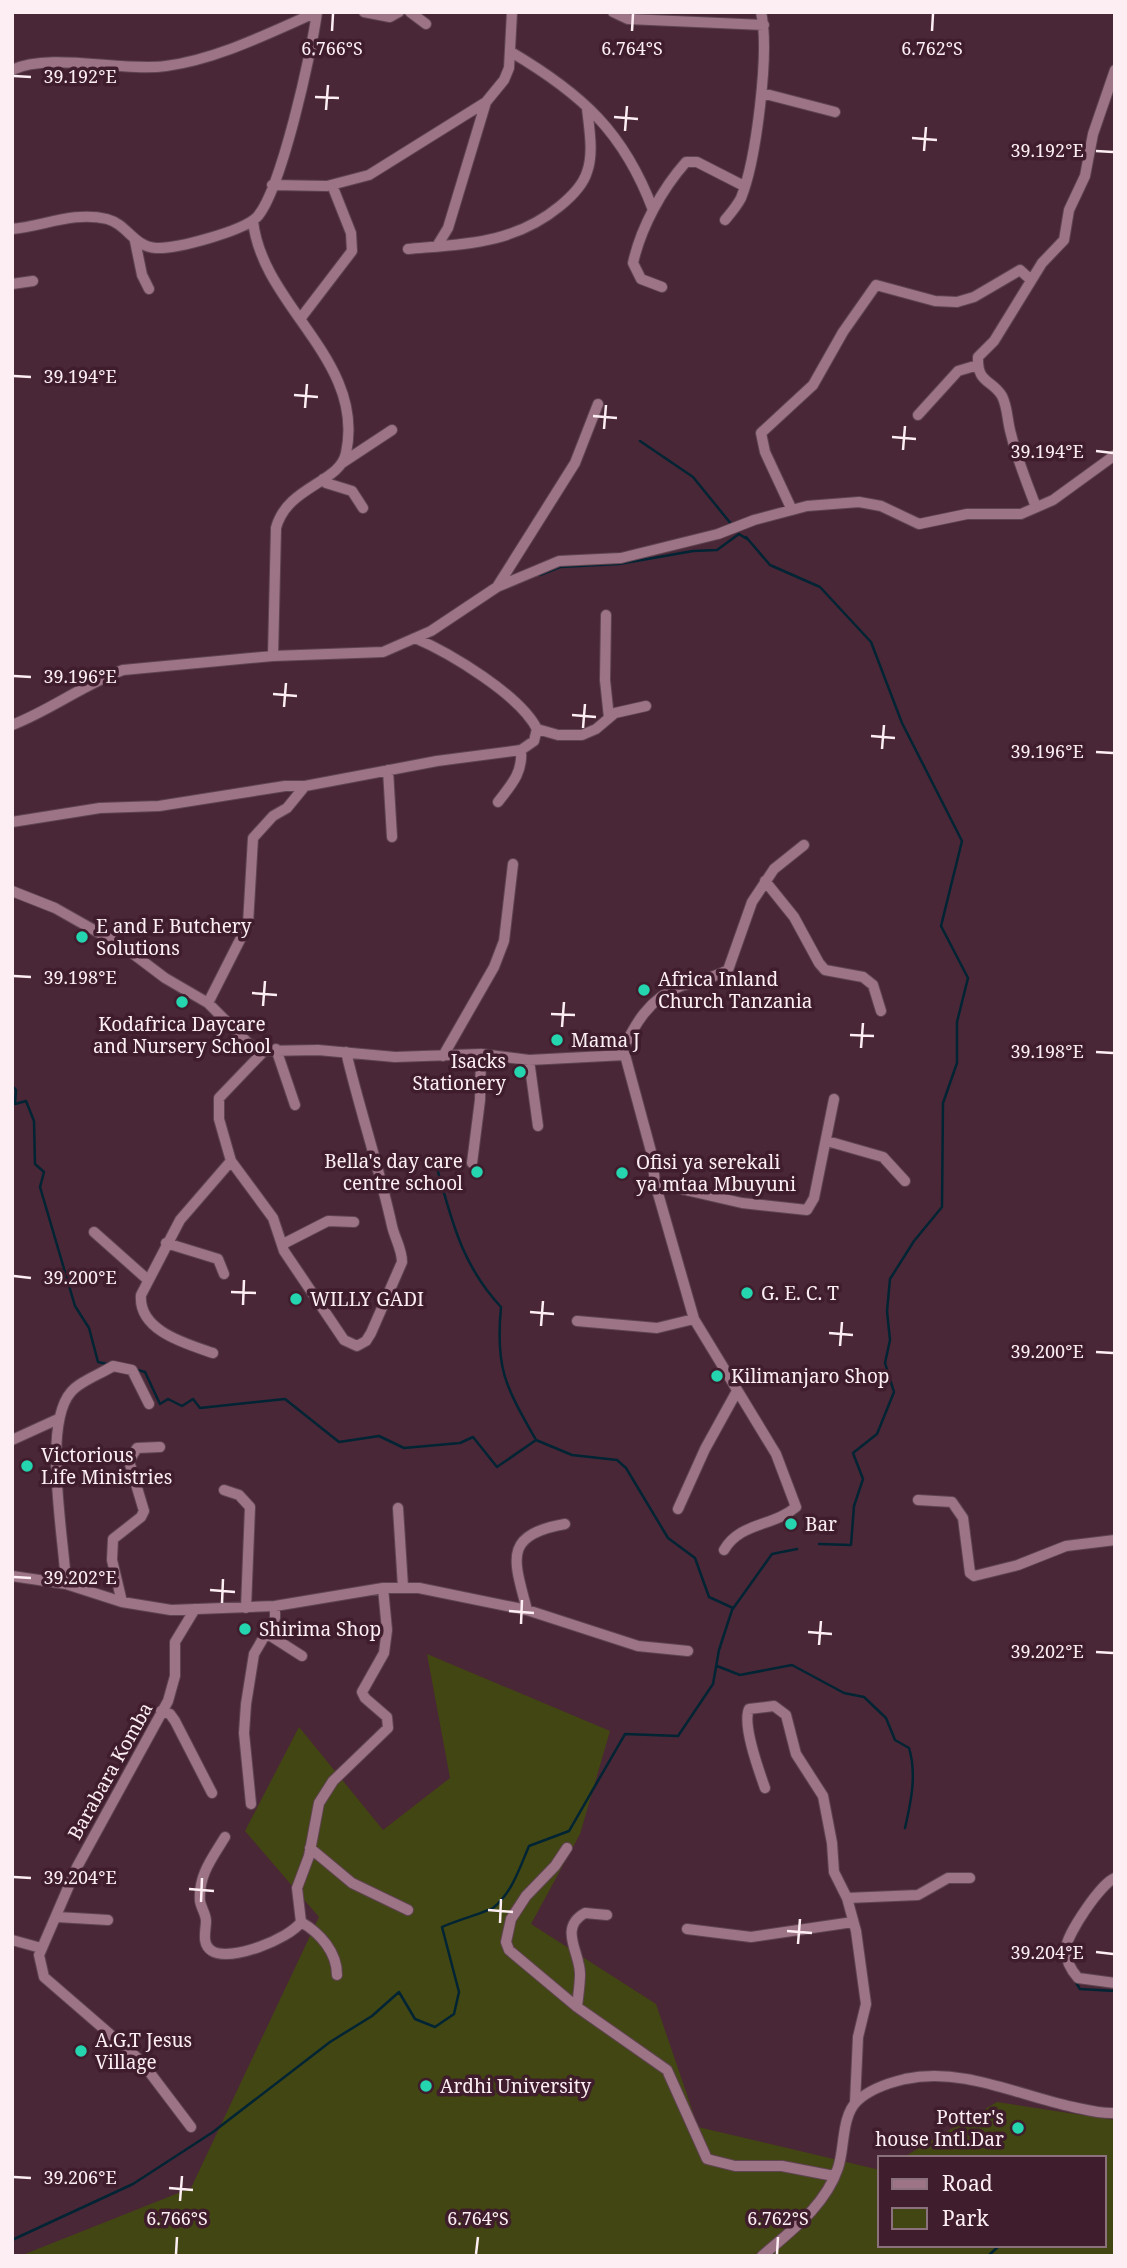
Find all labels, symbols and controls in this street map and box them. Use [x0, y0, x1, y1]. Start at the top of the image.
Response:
text: 6.766°S [301, 36, 363, 60]
text: 6.764°S [601, 36, 663, 60]
text: 6.762°S [901, 36, 963, 60]
text: 39.192°E [43, 64, 117, 88]
text: 39.192°E [1010, 138, 1084, 162]
text: 39.194°E [43, 364, 117, 388]
text: 39.194°E [1010, 439, 1084, 463]
text: 39.196°E [43, 664, 117, 688]
text: 39.196°E [1010, 739, 1084, 763]
place label: E and E Butchery Solutions [96, 913, 252, 961]
marker: E and E Butchery Solutions [74, 929, 90, 945]
text: 39.198°E [43, 965, 117, 989]
place label: Africa Inland Church Tanzania [658, 966, 813, 1014]
marker: Africa Inland Church Tanzania [636, 982, 652, 998]
marker: Kodafrica Daycare and Nursery School [174, 994, 190, 1010]
place label: Kodafrica Daycare and Nursery School [93, 1011, 271, 1059]
place label: Mama J [571, 1027, 640, 1053]
marker: Mama J [549, 1032, 565, 1048]
text: 39.198°E [1010, 1039, 1084, 1063]
place label: Isacks Stationery [412, 1048, 506, 1096]
marker: Isacks Stationery [512, 1064, 528, 1080]
place label: Bella's day care centre school [324, 1148, 463, 1196]
place label: Ofisi ya serekali ya mtaa Mbuyuni [636, 1149, 796, 1197]
marker: Bella's day care centre school [469, 1164, 485, 1180]
marker: Ofisi ya serekali ya mtaa Mbuyuni [614, 1165, 630, 1181]
text: 39.200°E [43, 1265, 117, 1289]
place label: G. E. C. T [761, 1280, 839, 1306]
marker: G. E. C. T [739, 1285, 755, 1301]
place label: WILLY GADI [310, 1286, 424, 1312]
marker: WILLY GADI [288, 1291, 304, 1307]
text: 39.200°E [1010, 1339, 1084, 1363]
place label: Kilimanjaro Shop [731, 1363, 890, 1389]
marker: Kilimanjaro Shop [709, 1368, 725, 1384]
place label: Victorious Life Ministries [41, 1442, 172, 1490]
marker: Victorious Life Ministries [19, 1458, 35, 1474]
place label: Bar [805, 1511, 837, 1537]
marker: Bar [783, 1516, 799, 1532]
text: 39.202°E [43, 1565, 117, 1589]
place label: Shirima Shop [259, 1616, 381, 1642]
marker: Shirima Shop [237, 1621, 253, 1637]
text: 39.202°E [1010, 1639, 1084, 1663]
street label: Barabara Komba [62, 1698, 158, 1844]
text: 39.204°E [43, 1865, 117, 1889]
text: 39.204°E [1010, 1940, 1084, 1964]
place label: A.G.T Jesus Village [95, 2027, 192, 2075]
marker: A.G.T Jesus Village [73, 2043, 89, 2059]
place label: Ardhi University [440, 2073, 592, 2099]
marker: Ardhi University [418, 2078, 434, 2094]
place label: Potter's house Intl.Dar [875, 2104, 1004, 2152]
marker: Potter's house Intl.Dar [1010, 2120, 1026, 2136]
legend [878, 2156, 1106, 2247]
text: 39.206°E [43, 2165, 117, 2189]
text: Road [942, 2169, 993, 2197]
text: Park [942, 2204, 989, 2232]
text: 6.766°S [146, 2206, 208, 2230]
text: 6.764°S [447, 2206, 509, 2230]
text: 6.762°S [747, 2206, 809, 2230]

